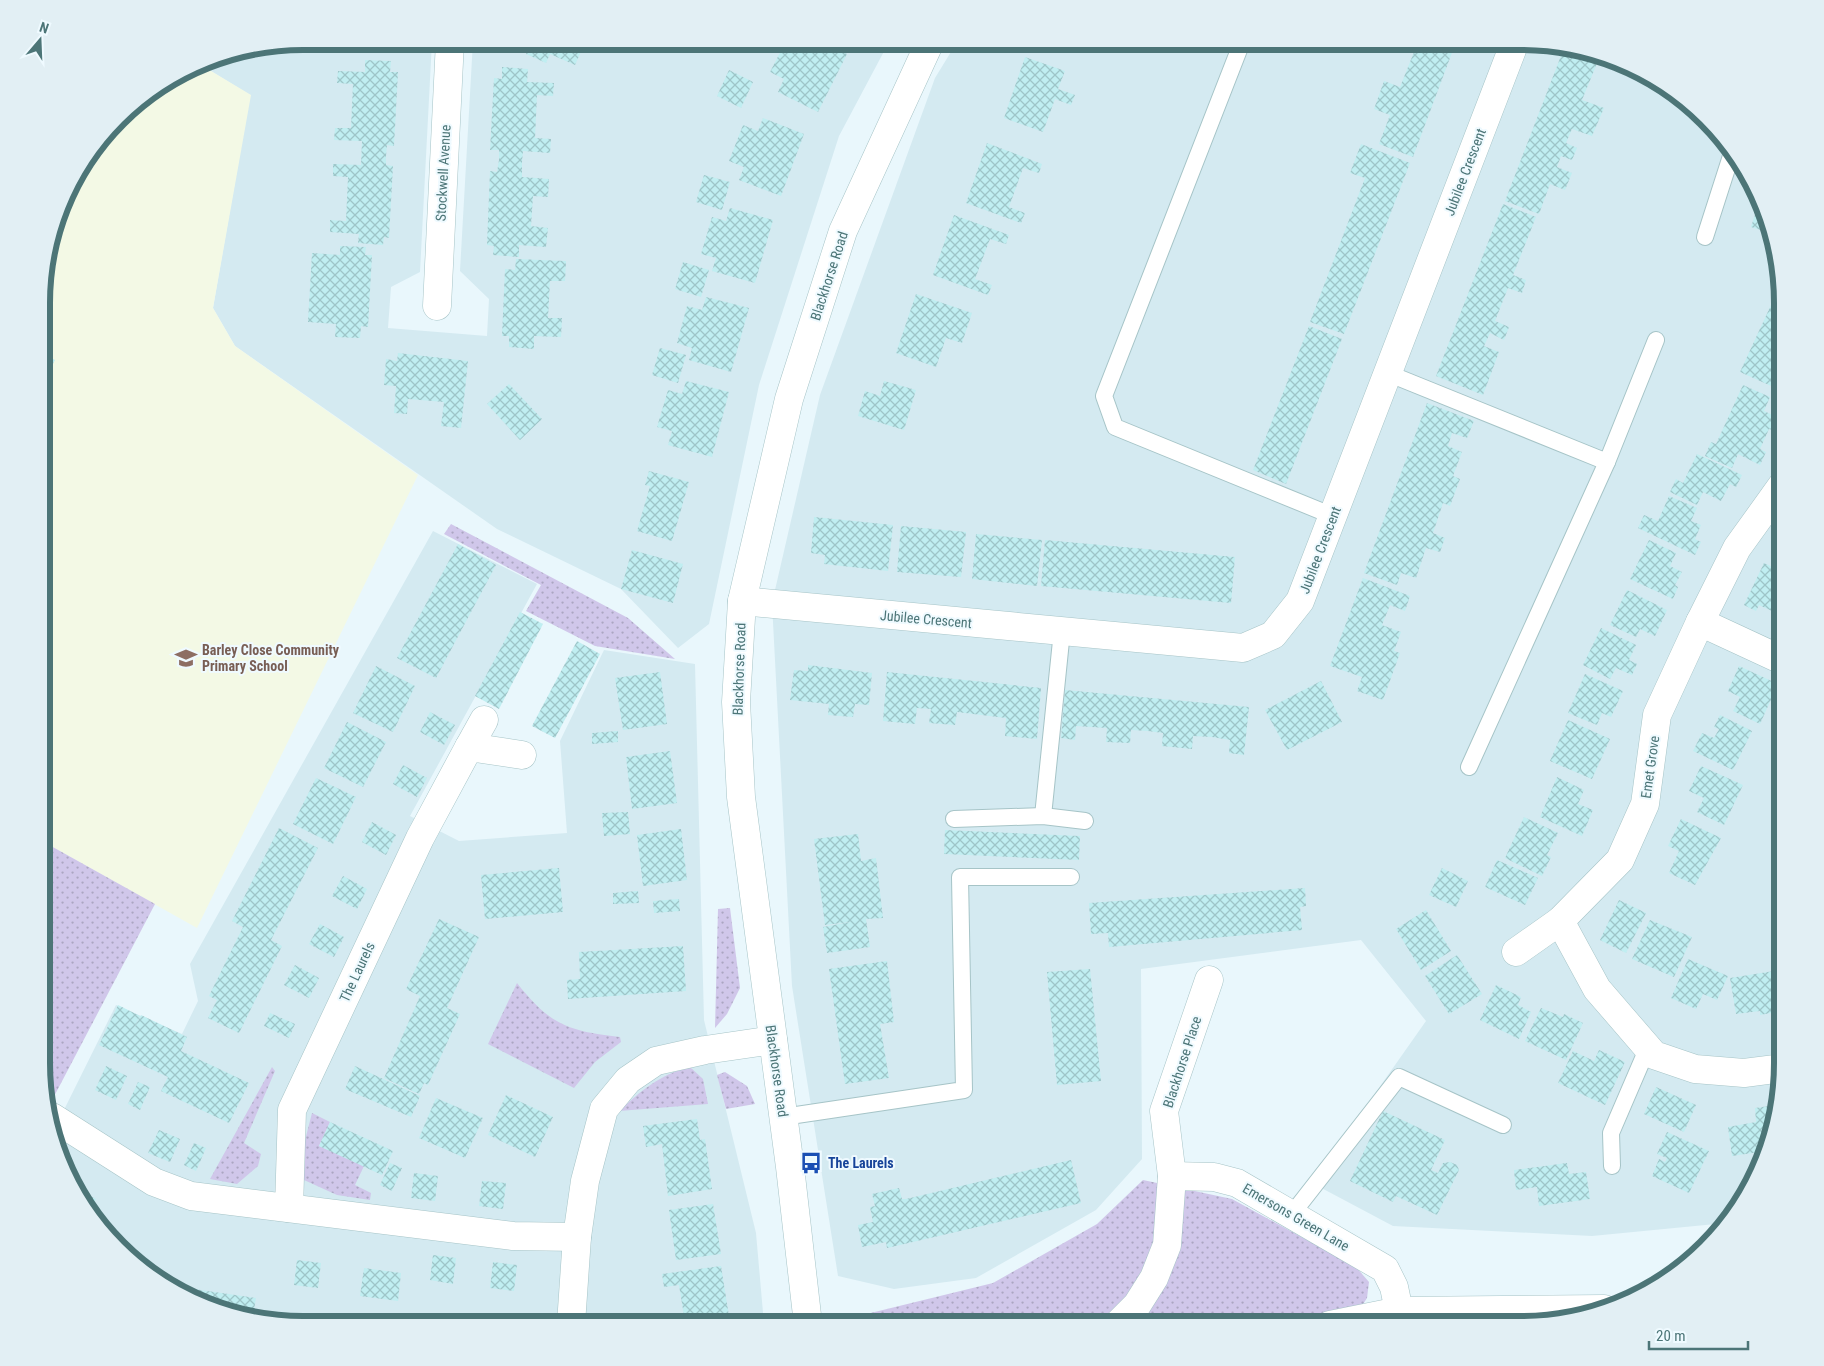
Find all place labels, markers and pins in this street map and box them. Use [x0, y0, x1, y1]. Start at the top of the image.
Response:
place label: Barley Close Community Primary School [202, 642, 340, 674]
school or university icon: Barley Close Community Primary School [173, 645, 199, 671]
bus stop icon: The Laurels [798, 1150, 824, 1176]
place label: The Laurels [828, 1155, 894, 1171]

